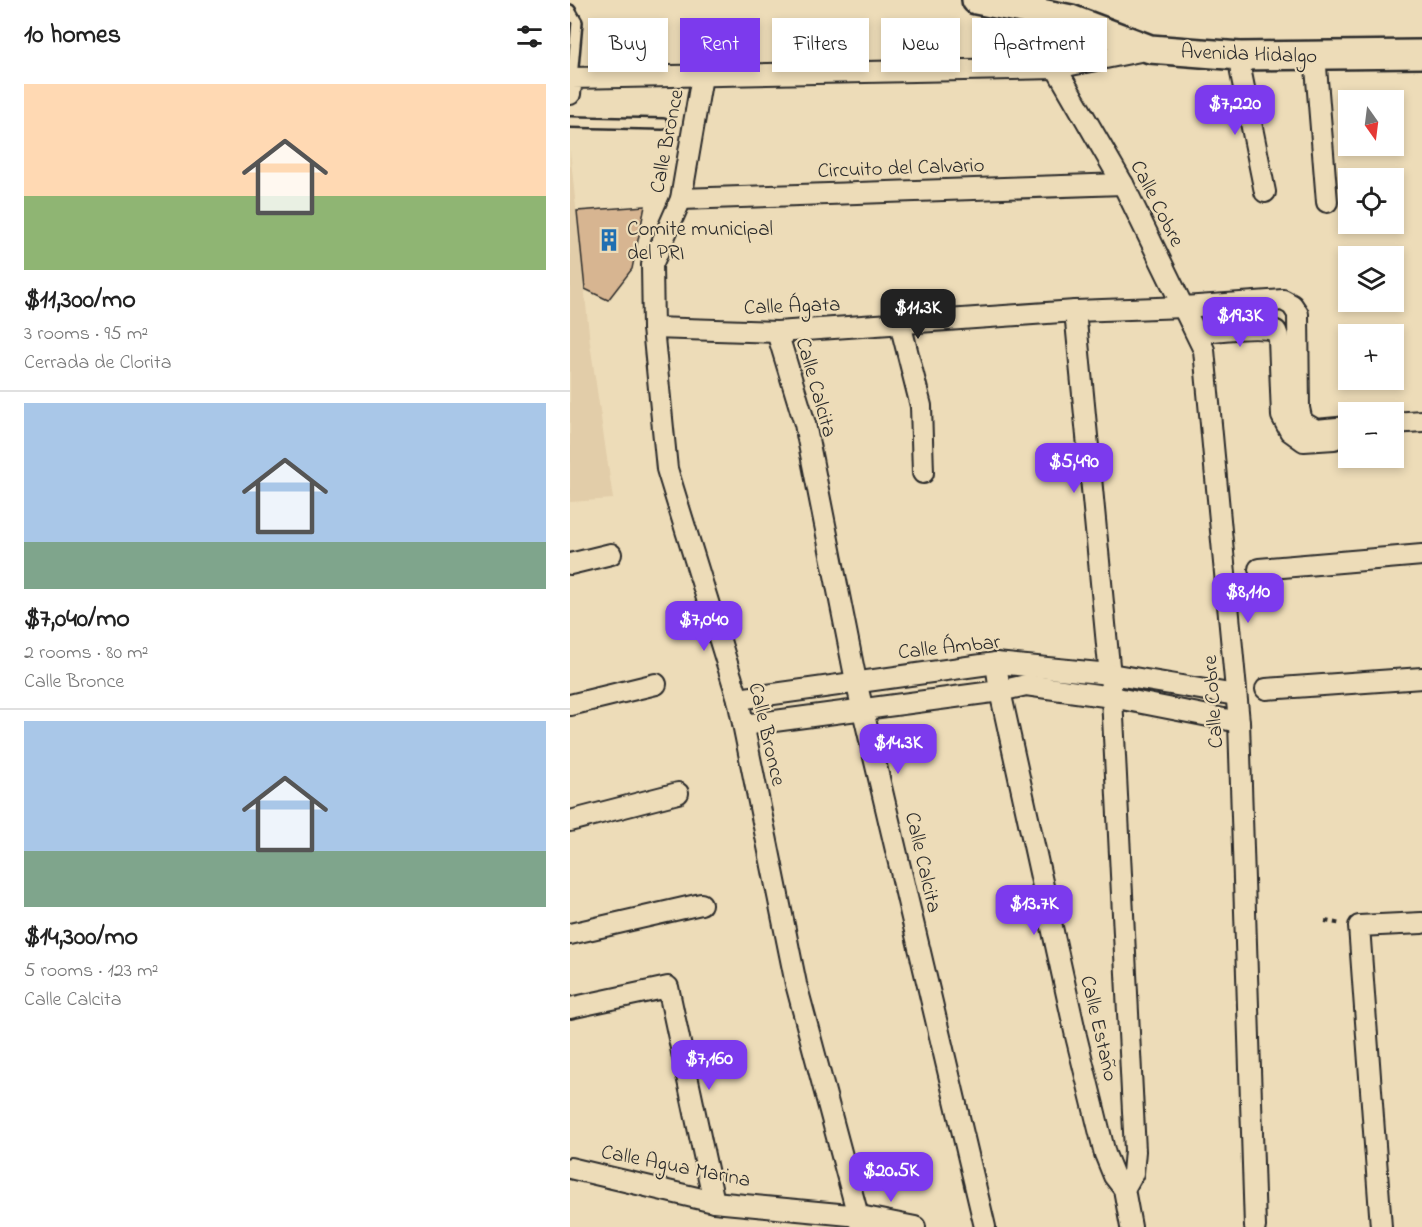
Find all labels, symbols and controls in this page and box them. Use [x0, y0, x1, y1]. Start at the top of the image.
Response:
text: 10 homes [24, 17, 121, 55]
chip: Buy [588, 18, 668, 72]
chip: Rent [680, 18, 760, 72]
chip: Filters [772, 18, 869, 72]
chip: New [881, 18, 960, 72]
chip: Apartment [972, 18, 1107, 72]
icon: filters [513, 20, 546, 53]
street label: Avenida Hidalgo [1180, 38, 1318, 74]
pin: $7,220 [1186, 85, 1284, 136]
street label: Calle Bronce [643, 86, 693, 196]
text: $7,220 [1209, 90, 1261, 119]
north arrow [1338, 90, 1404, 156]
map controls [1338, 90, 1404, 468]
icon: home [231, 123, 339, 231]
street label: Circuito del Calvario [817, 151, 985, 187]
street label: Calle Cobre [1122, 155, 1191, 253]
button: locate [1338, 168, 1404, 234]
place label: Comite municipal del PRI [627, 215, 773, 269]
building icon: Comite municipal del PRI [596, 227, 622, 253]
button: layers [1338, 246, 1404, 312]
text: $11,300/mo [24, 282, 136, 320]
street label: Calle Ágata [743, 289, 841, 326]
pin: $11.3K [869, 289, 967, 340]
text: $11.3K [895, 294, 941, 323]
pin: $19.3K [1191, 297, 1289, 348]
text: $19.3K [1217, 302, 1263, 331]
text: 3 rooms · 95 m² [24, 320, 148, 349]
button: + [1338, 324, 1404, 390]
street label: Calle Calcita [787, 334, 844, 441]
text: Cerrada de Clorita [24, 349, 171, 378]
button: − [1338, 402, 1404, 468]
icon: home [231, 442, 339, 550]
pin: $5,490 [1025, 443, 1123, 494]
text: $5,490 [1049, 448, 1099, 477]
pin: $8,110 [1199, 573, 1297, 624]
text: $8,110 [1226, 578, 1270, 607]
text: $7,040/mo [24, 601, 130, 639]
pin: $7,040 [655, 601, 753, 652]
text: $7,040 [679, 606, 729, 635]
street label: Calle Ámbar [896, 627, 1002, 668]
text: 2 rooms · 80 m² [24, 639, 149, 668]
street label: Calle Cobre [1196, 654, 1232, 750]
text: Calle Bronce [24, 668, 124, 697]
street label: Calle Bronce [740, 680, 793, 790]
pin: $14.3K [849, 724, 947, 775]
text: $14.3K [874, 729, 922, 758]
icon: home [231, 760, 339, 868]
street label: Calle Calcita [896, 809, 948, 916]
pin: $13.7K [985, 885, 1083, 936]
text: $13.7K [1010, 890, 1058, 919]
text: $14,300/mo [24, 919, 138, 957]
text: 5 rooms · 123 m² [24, 957, 158, 986]
street label: Calle Estaño [1071, 973, 1125, 1084]
text: Calle Calcita [24, 986, 122, 1015]
pin: $7,160 [660, 1040, 758, 1091]
text: $7,160 [685, 1045, 733, 1074]
street label: Calle Agua Marina [598, 1138, 753, 1198]
pin: $20.5K [842, 1152, 940, 1203]
text: $20.5K [863, 1157, 919, 1186]

